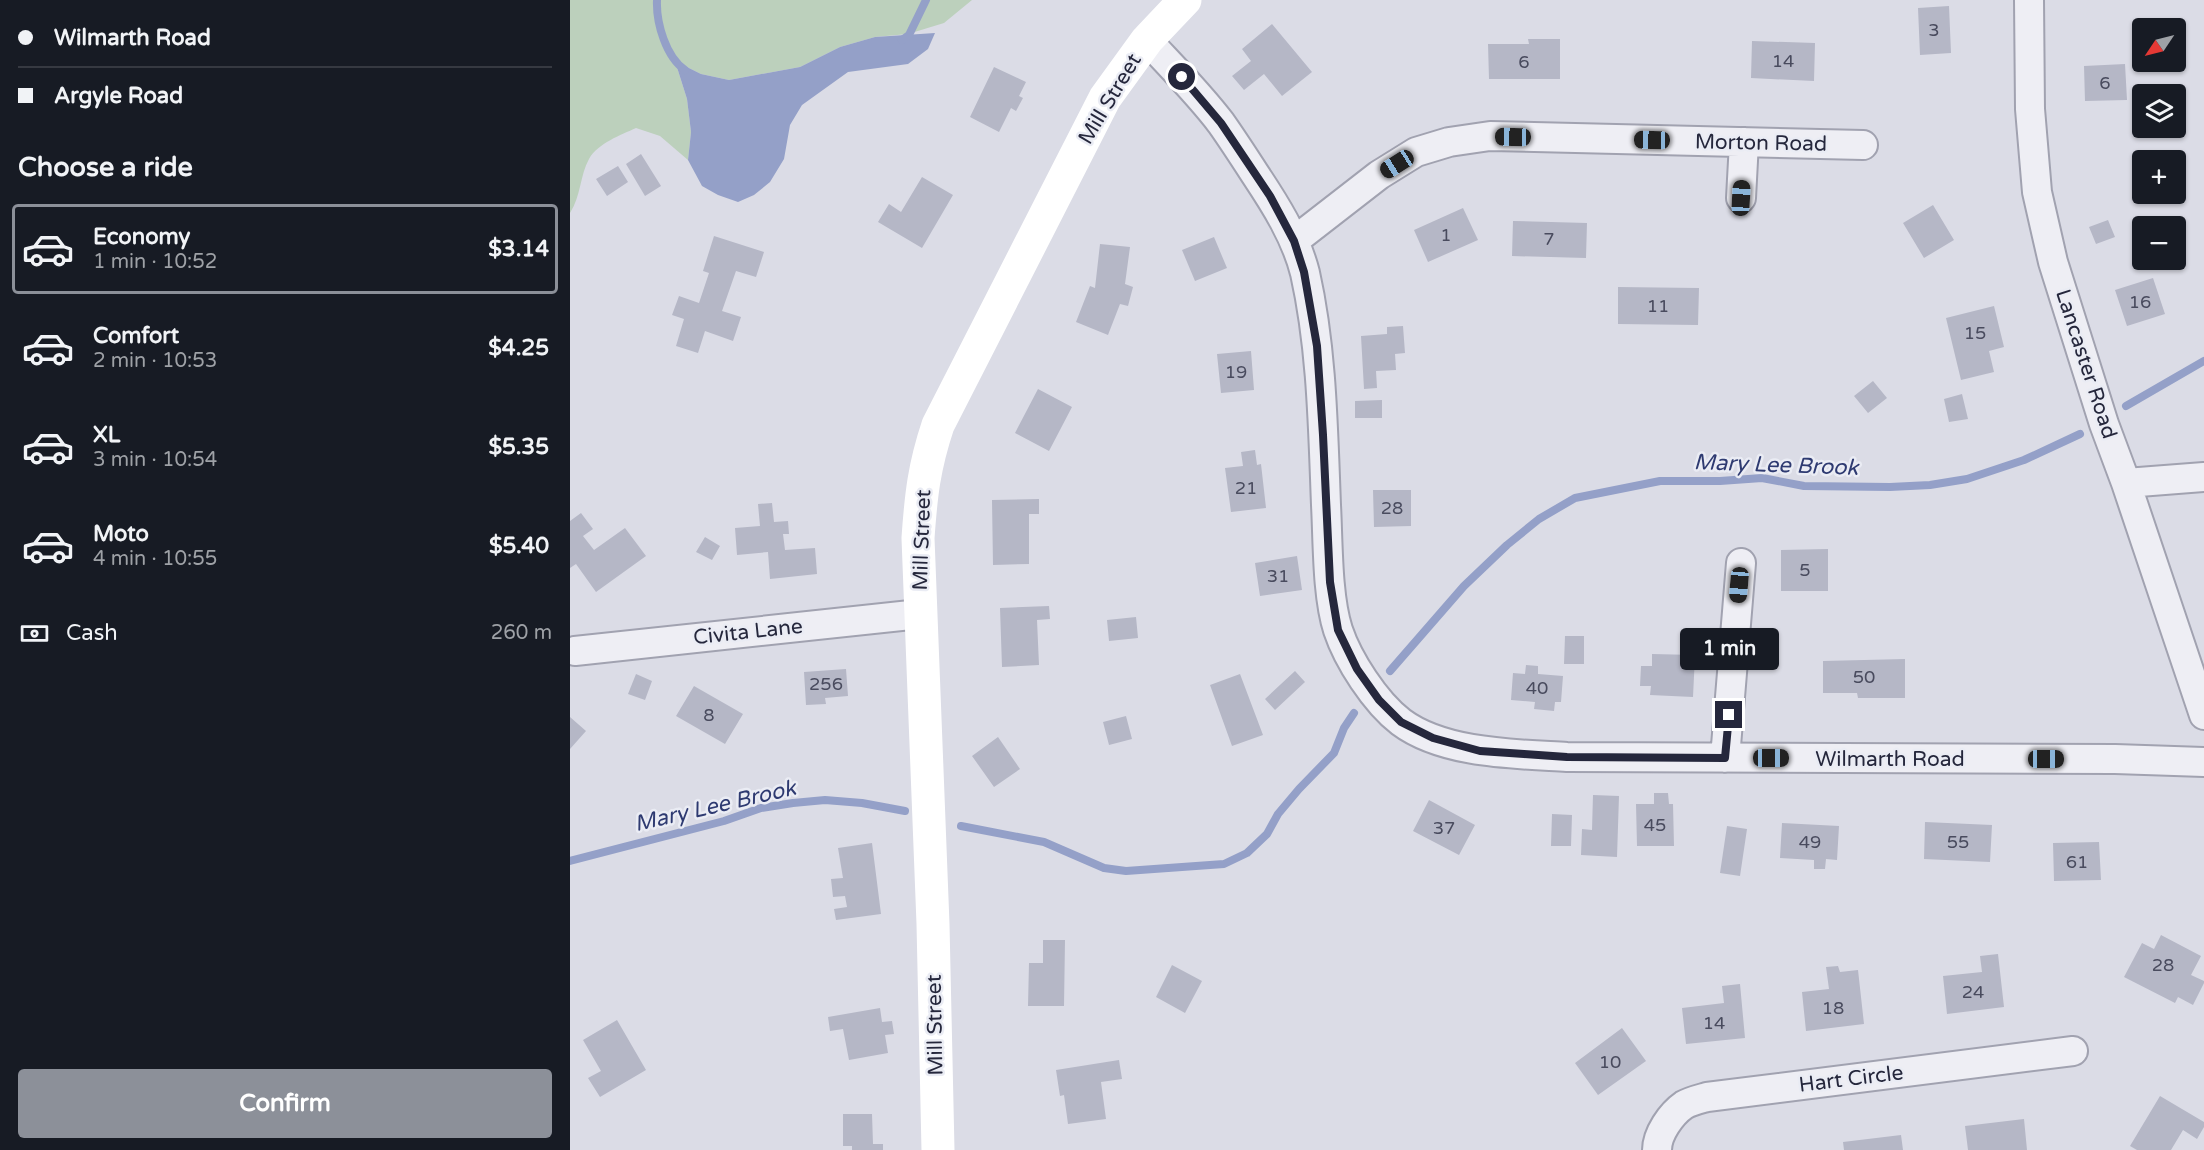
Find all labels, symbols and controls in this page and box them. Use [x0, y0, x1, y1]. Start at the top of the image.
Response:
north arrow [2132, 18, 2186, 72]
map controls [2132, 18, 2186, 270]
house number: 3 [1928, 19, 1940, 41]
text: Wilmarth Road [54, 25, 211, 51]
street label: Mill Street [1073, 49, 1147, 149]
house number: 14 [1772, 50, 1794, 72]
house number: 6 [1518, 51, 1530, 73]
route start [1168, 63, 1195, 90]
house number: 6 [2099, 72, 2111, 94]
text: Argyle Road [54, 83, 183, 109]
button: layers [2132, 84, 2186, 138]
car [1495, 128, 1531, 146]
street label: Morton Road [1695, 129, 1827, 157]
car [1634, 131, 1670, 149]
car [1377, 147, 1417, 181]
button: + [2132, 150, 2186, 204]
text: Choose a ride [18, 151, 193, 184]
car [1731, 180, 1751, 216]
button: − [2132, 216, 2186, 270]
icon: car [21, 222, 75, 276]
text: Economy [93, 224, 190, 250]
house number: 1 [1440, 224, 1452, 246]
house number: 7 [1543, 228, 1555, 250]
text: $3.14 [488, 236, 549, 262]
text: 1 min · 10:52 [93, 250, 217, 274]
street label: Lancaster Road [2050, 286, 2122, 442]
house number: 16 [2129, 291, 2151, 313]
house number: 11 [1647, 295, 1669, 317]
icon: car [21, 321, 75, 375]
house number: 15 [1964, 322, 1986, 344]
text: Comfort [93, 323, 179, 349]
text: $4.25 [488, 335, 549, 361]
text: 2 min · 10:53 [93, 349, 217, 373]
house number: 19 [1225, 361, 1247, 383]
icon: car [21, 420, 75, 474]
text: XL [93, 422, 120, 448]
text: $5.35 [488, 434, 549, 460]
text: 3 min · 10:54 [93, 448, 217, 472]
water label: Mary Lee Brook [1693, 449, 1861, 481]
house number: 21 [1235, 477, 1257, 499]
street label: Mill Street [908, 489, 936, 591]
house number: 28 [1381, 497, 1403, 519]
icon: car [21, 519, 75, 573]
text: Moto [93, 521, 149, 547]
text: $5.40 [489, 533, 549, 559]
text: 4 min · 10:55 [93, 547, 217, 571]
house number: 5 [1799, 559, 1811, 581]
house number: 31 [1267, 565, 1289, 587]
car [1728, 566, 1750, 604]
street label: Civita Lane [692, 614, 804, 650]
icon: cash [18, 617, 51, 650]
text: Cash [66, 620, 118, 646]
text: 260 m [491, 621, 552, 645]
callout: 1 min [1680, 628, 1778, 670]
text: 1 min [1703, 637, 1756, 661]
house number: 50 [1853, 666, 1875, 688]
house number: 256 [809, 673, 843, 695]
house number: 40 [1526, 677, 1548, 699]
route end [1715, 701, 1742, 728]
house number: 8 [703, 704, 715, 726]
street label: Wilmarth Road [1815, 747, 1965, 772]
car [1753, 749, 1789, 767]
car [2028, 750, 2064, 768]
water label: Mary Lee Brook [632, 774, 800, 837]
house number: 45 [1644, 814, 1666, 836]
house number: 37 [1433, 817, 1455, 839]
house number: 49 [1799, 831, 1821, 853]
house number: 55 [1947, 831, 1969, 853]
house number: 61 [2066, 851, 2088, 873]
house number: 28 [2152, 954, 2174, 976]
street label: Mill Street [922, 974, 948, 1076]
house number: 24 [1962, 981, 1984, 1003]
house number: 18 [1822, 997, 1844, 1019]
house number: 14 [1703, 1012, 1725, 1034]
house number: 10 [1599, 1051, 1621, 1073]
street label: Hart Circle [1797, 1060, 1905, 1098]
button: Confirm [18, 1069, 552, 1138]

